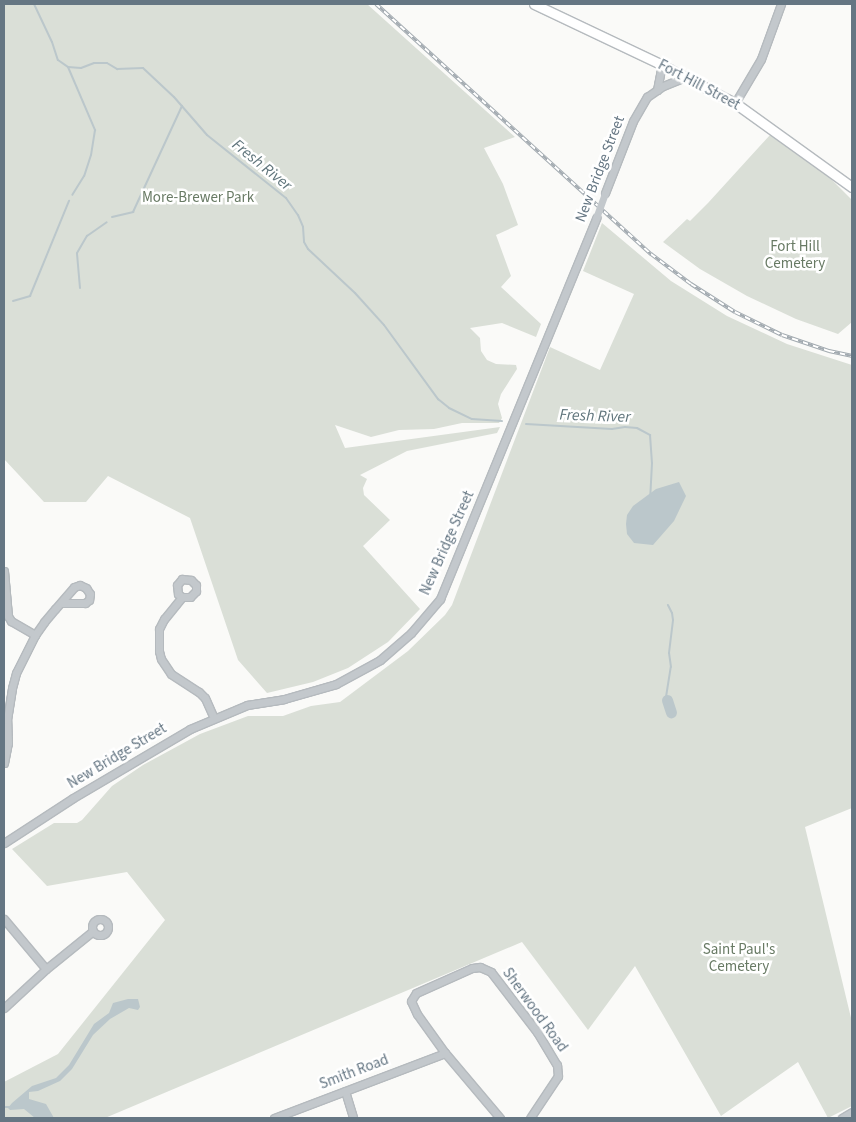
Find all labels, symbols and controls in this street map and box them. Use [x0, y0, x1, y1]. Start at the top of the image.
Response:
street label: Fort Hill Street [655, 56, 743, 114]
street label: New Bridge Street [571, 113, 629, 225]
water label: Fresh River [228, 135, 296, 195]
park label: More-Brewer Park [142, 189, 254, 207]
park label: Fort Hill Cemetery [765, 237, 825, 272]
water label: Fresh River [559, 405, 631, 427]
street label: New Bridge Street [416, 488, 478, 598]
street label: New Bridge Street [64, 719, 170, 793]
park label: Saint Paul's Cemetery [703, 940, 775, 975]
street label: Sherwood Road [498, 964, 572, 1056]
street label: Smith Road [317, 1051, 391, 1093]

